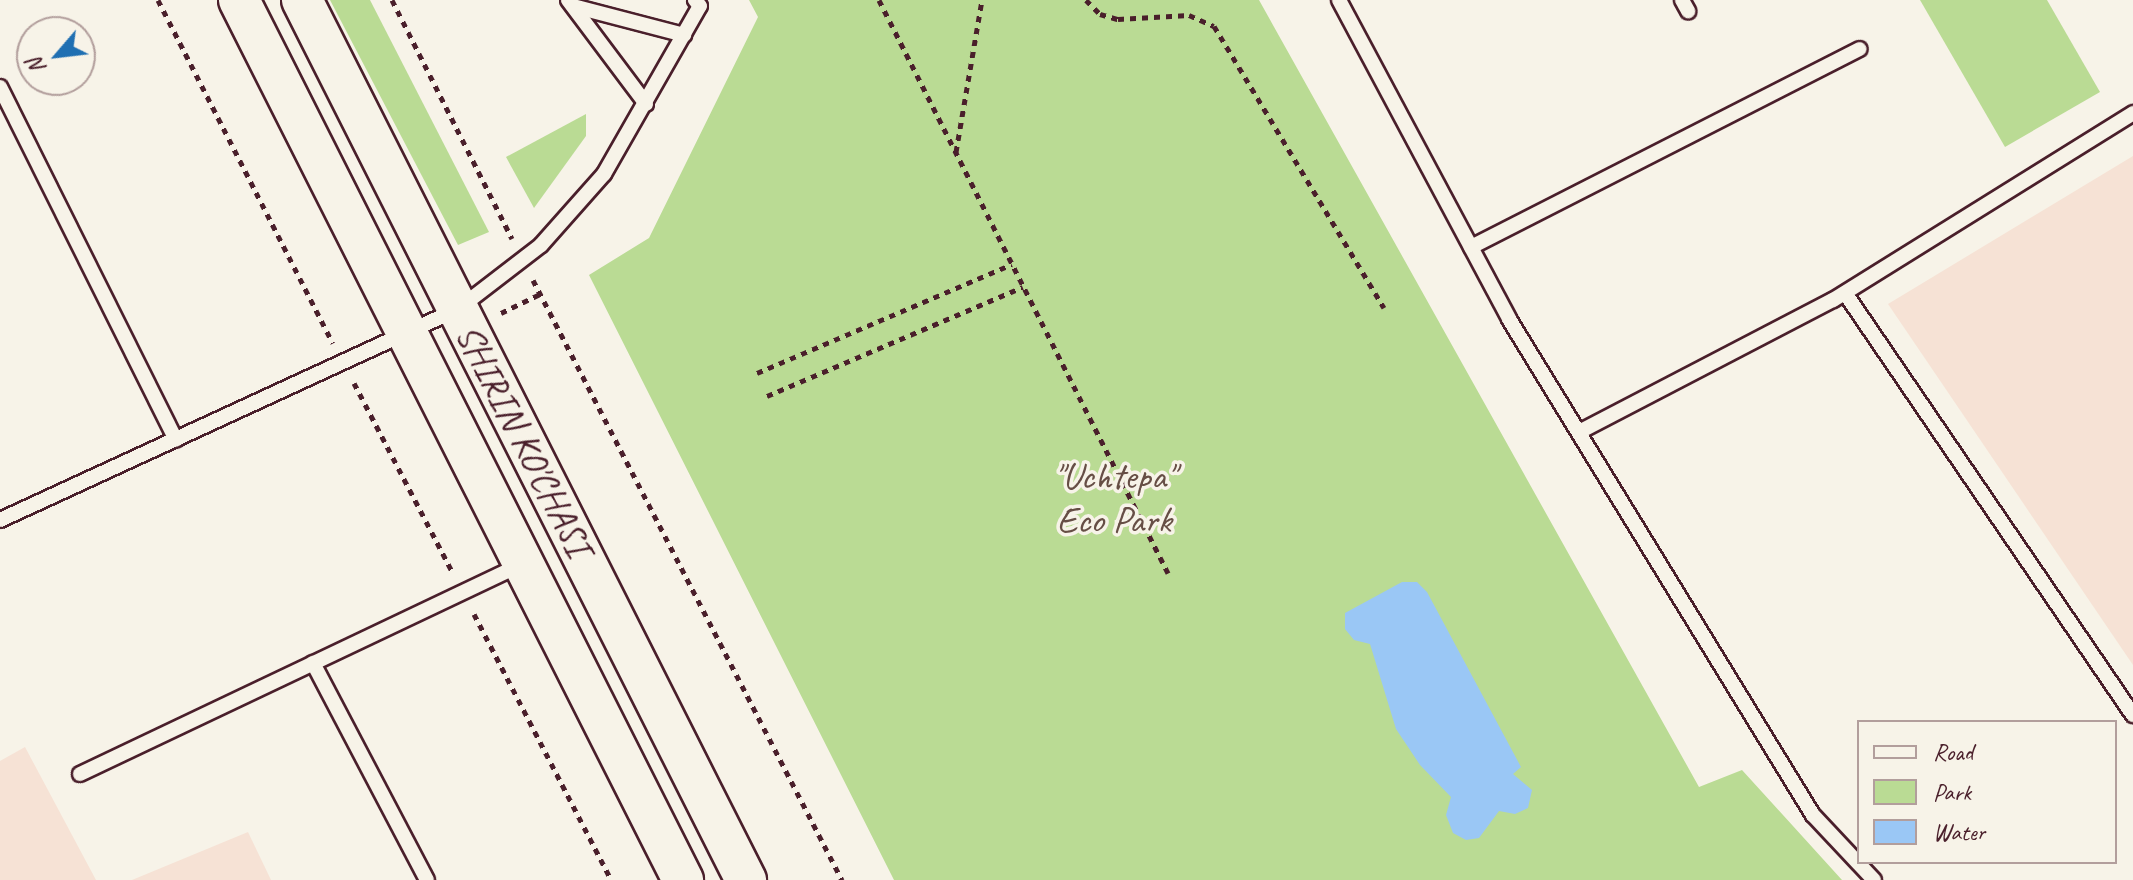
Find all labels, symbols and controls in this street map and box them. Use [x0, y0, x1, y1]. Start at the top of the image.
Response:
north arrow [16, 16, 96, 96]
text: N [21, 54, 52, 79]
street label: SHIRIN KO'CHASI [446, 316, 602, 564]
park label: "Uchtepa" Eco Park [1053, 453, 1175, 542]
legend [1857, 720, 2117, 864]
text: Road [1933, 737, 1973, 767]
text: Park [1933, 777, 1971, 807]
text: Water [1933, 817, 1985, 847]

